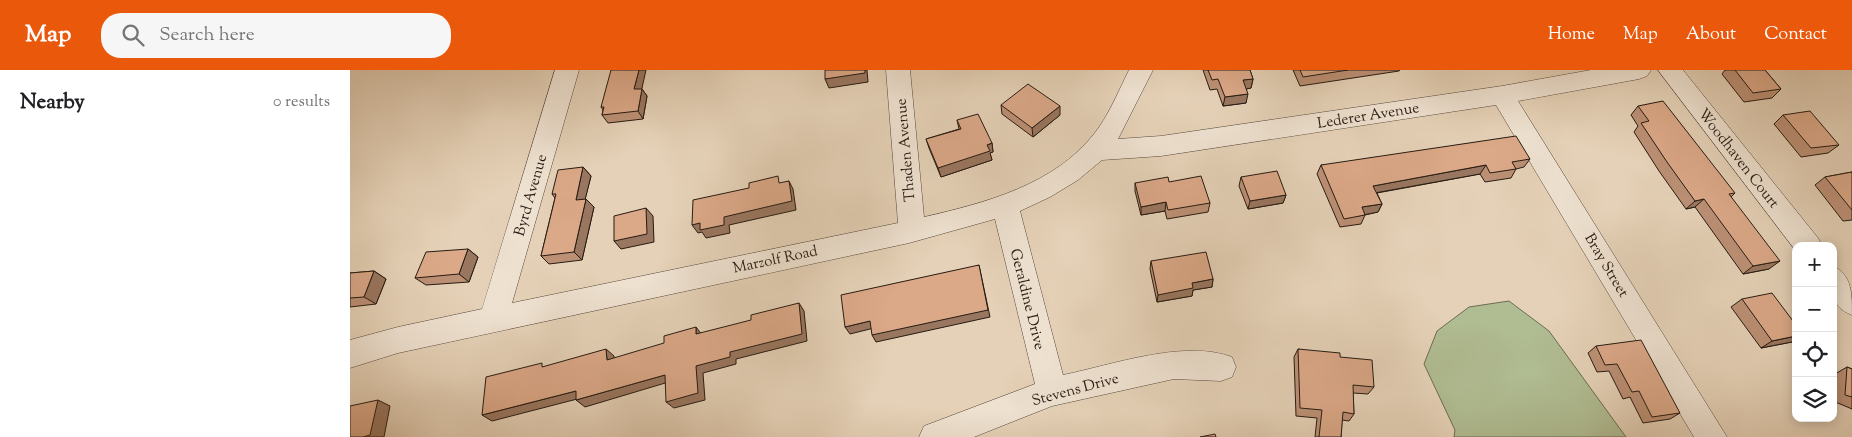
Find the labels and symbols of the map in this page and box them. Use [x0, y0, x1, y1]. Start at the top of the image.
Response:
street label: Thaden Avenue [892, 97, 921, 202]
street label: Lederer Avenue [1316, 98, 1421, 135]
street label: Woodhaven Court [1692, 105, 1783, 213]
street label: Byrd Avenue [510, 152, 553, 239]
street label: Bray Street [1578, 230, 1633, 302]
street label: Marzolf Road [731, 241, 820, 280]
street label: Geraldine Drive [1004, 247, 1049, 352]
street label: Stevens Drive [1030, 369, 1121, 412]

